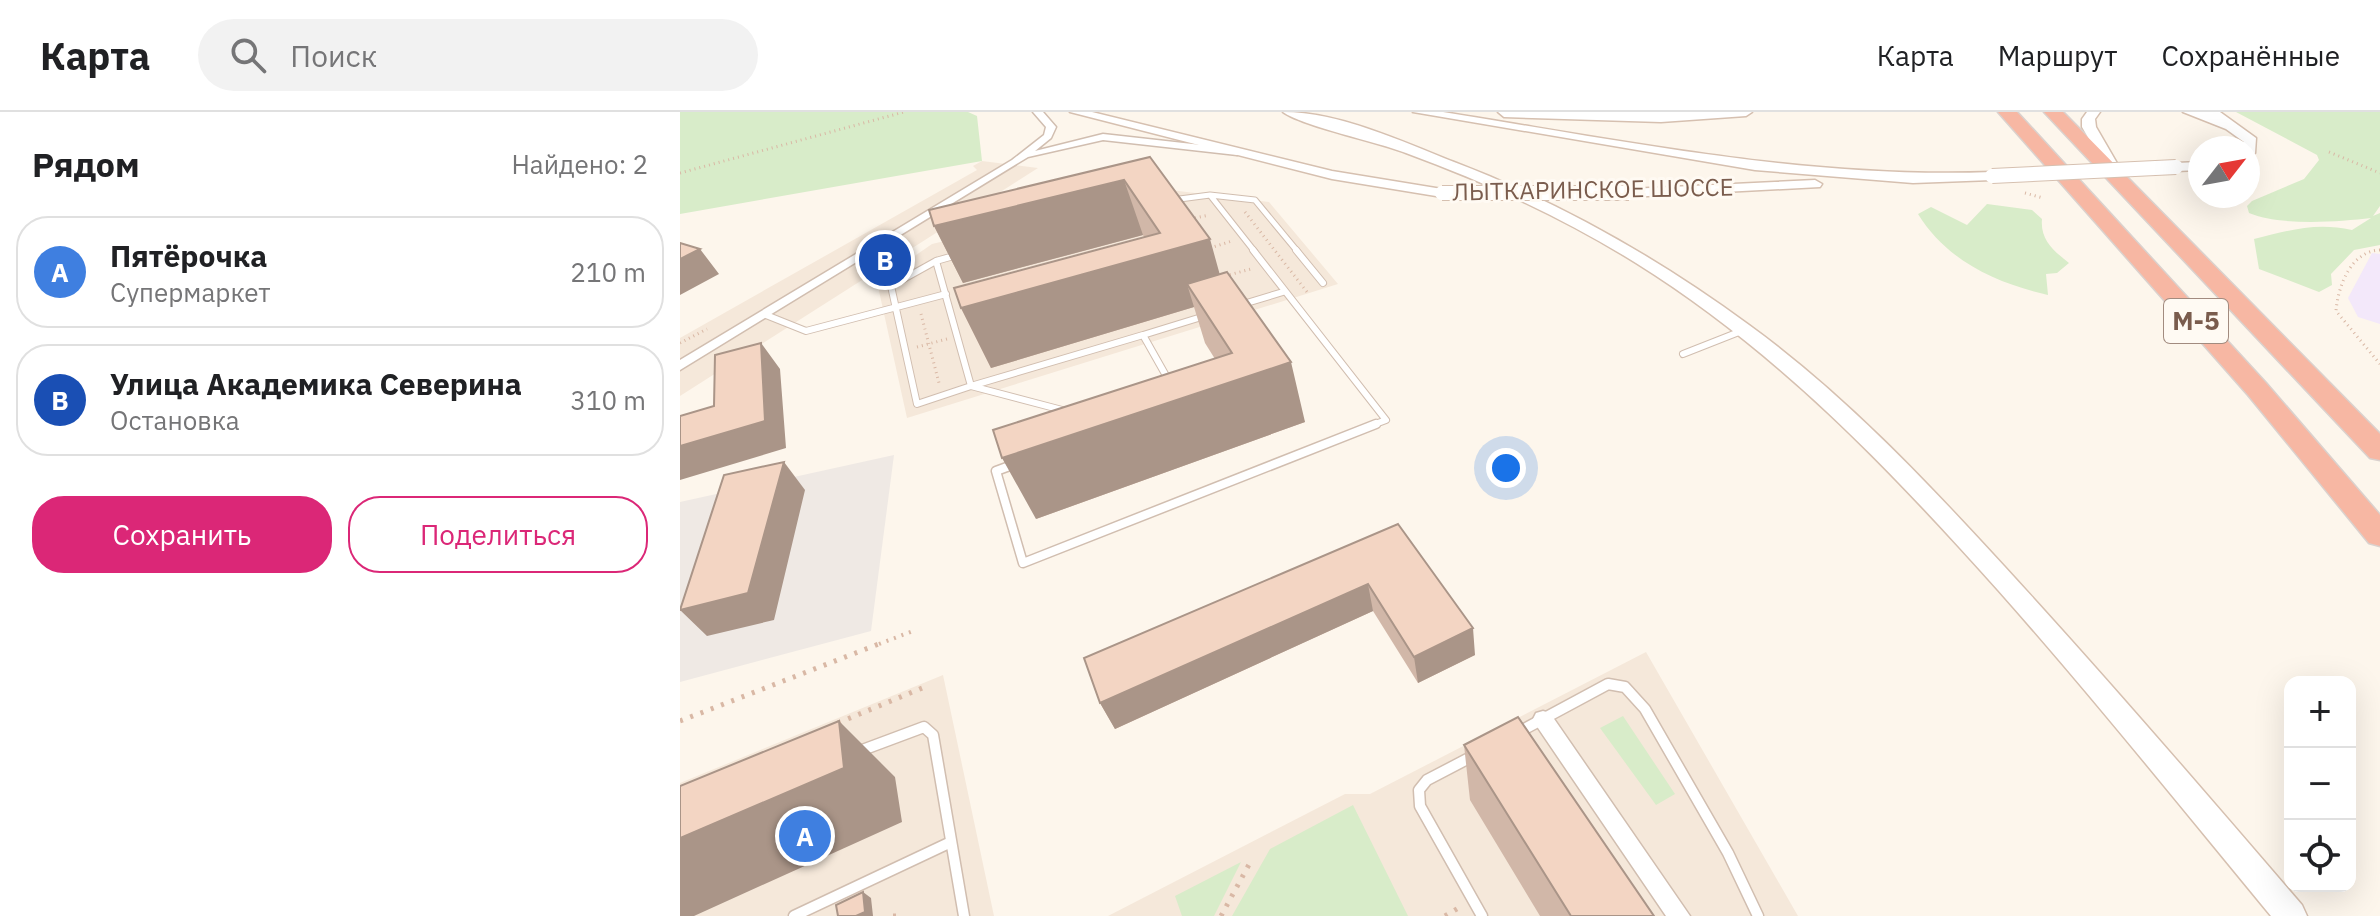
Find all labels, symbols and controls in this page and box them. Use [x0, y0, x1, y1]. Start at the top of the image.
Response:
search box [198, 19, 758, 91]
text: Карта [40, 31, 150, 80]
icon: search [226, 33, 270, 77]
text: Поиск [290, 36, 377, 75]
text: Карта [1877, 37, 1954, 74]
text: Маршрут [1998, 37, 2117, 74]
text: Сохранённые [2161, 37, 2340, 74]
north arrow [2188, 136, 2260, 208]
text: Рядом [32, 142, 140, 186]
text: Найдено: 2 [511, 147, 648, 181]
street label: ЛЫТКАРИНСКОЕ ШОССЕ [1452, 171, 1734, 207]
pin: B [859, 230, 911, 290]
text: Пятёрочка [110, 236, 267, 275]
text: A [51, 255, 69, 289]
text: 210 m [570, 255, 646, 289]
text: Супермаркет [110, 275, 271, 309]
road number: М-5 [2164, 299, 2228, 343]
text: Улица Академика Северина [110, 364, 522, 403]
text: B [51, 383, 69, 417]
text: 310 m [570, 383, 646, 417]
text: Остановка [110, 403, 240, 437]
your location [1486, 448, 1526, 488]
button: Сохранить [32, 496, 332, 573]
button: Поделиться [348, 496, 648, 573]
map controls [2284, 676, 2356, 892]
button: + [2284, 676, 2356, 748]
button: − [2284, 748, 2356, 820]
pin: A [779, 806, 831, 866]
button: locate [2284, 820, 2356, 892]

